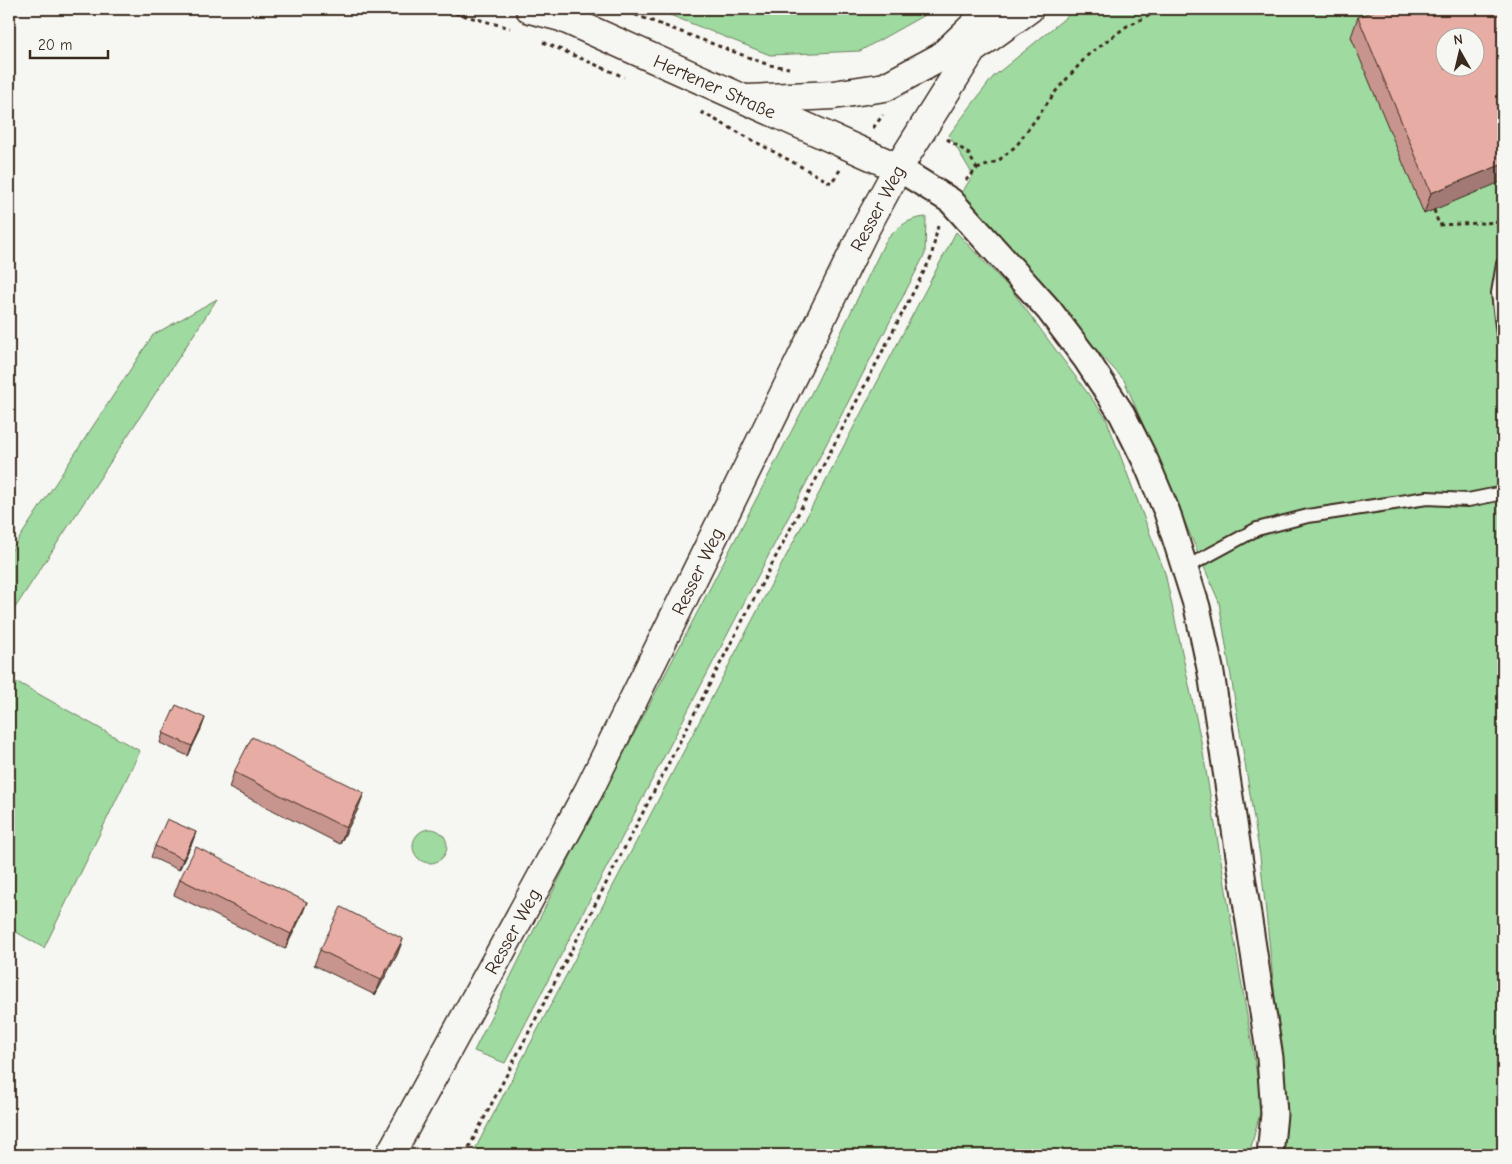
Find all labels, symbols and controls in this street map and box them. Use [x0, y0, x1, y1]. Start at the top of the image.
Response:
scale bar [30, 28, 108, 60]
north arrow [1434, 28, 1484, 78]
text: N [1453, 31, 1464, 49]
text: 20 m [38, 36, 72, 54]
street label: Hertener Straße [650, 50, 779, 124]
street label: Resser Weg [846, 162, 910, 255]
street label: Resser Weg [667, 524, 729, 619]
street label: Resser Weg [480, 885, 545, 978]

